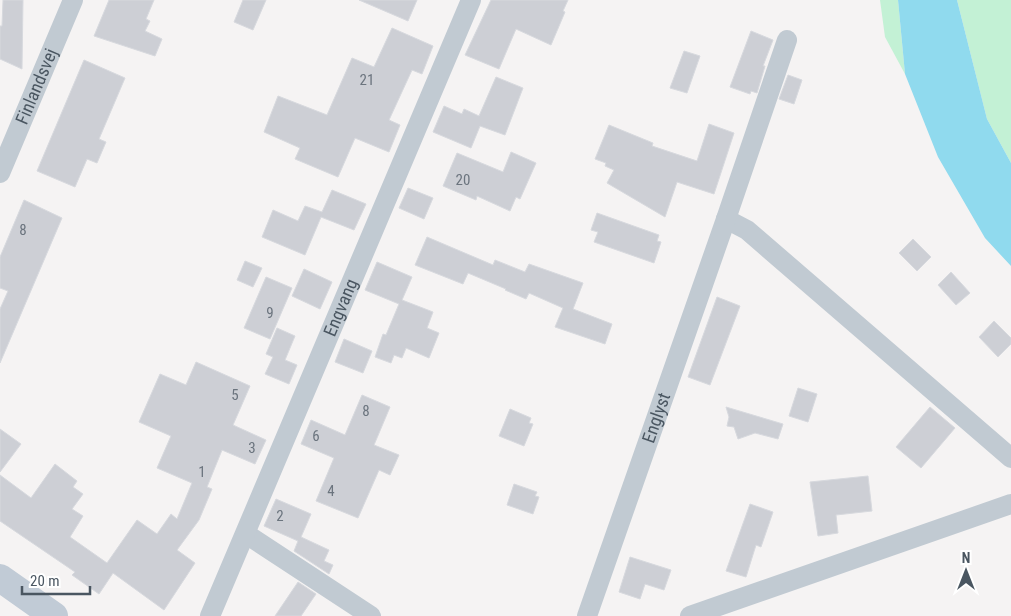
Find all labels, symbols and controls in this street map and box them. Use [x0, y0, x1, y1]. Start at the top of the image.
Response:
street label: Finlandsvej [11, 45, 61, 127]
house number: 21 [360, 71, 374, 89]
house number: 20 [456, 171, 470, 189]
house number: 8 [19, 221, 27, 239]
street label: Engvang [319, 275, 362, 339]
house number: 9 [266, 304, 274, 322]
house number: 5 [231, 386, 239, 404]
street label: Englyst [637, 390, 674, 446]
house number: 8 [362, 402, 370, 420]
house number: 6 [312, 427, 320, 445]
house number: 3 [248, 439, 256, 457]
house number: 1 [198, 463, 206, 481]
house number: 4 [327, 482, 335, 500]
house number: 2 [276, 507, 284, 525]
north arrow [941, 546, 991, 596]
text: N [962, 550, 970, 566]
scale bar [22, 564, 90, 596]
text: 20 m [30, 572, 60, 590]

